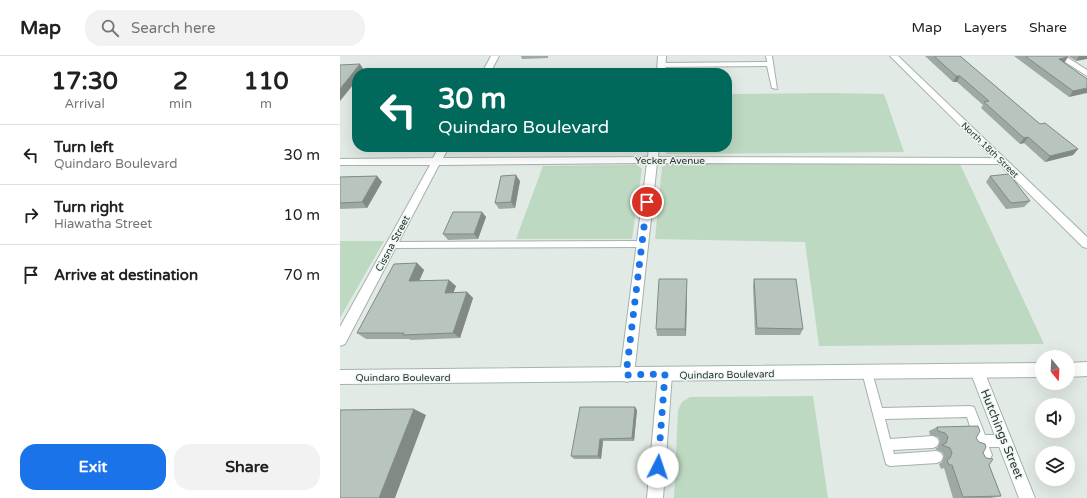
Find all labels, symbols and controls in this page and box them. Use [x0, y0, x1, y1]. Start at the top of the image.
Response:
search box [85, 10, 365, 46]
text: Map [20, 17, 61, 39]
icon: search [99, 17, 121, 39]
text: Search here [131, 19, 215, 37]
text: Map [912, 19, 942, 36]
text: Layers [964, 19, 1007, 36]
text: Share [1029, 19, 1067, 36]
text: 17:30 [51, 67, 118, 96]
text: 2 [173, 67, 188, 96]
text: 110 [243, 67, 289, 96]
text: 30 m [438, 82, 506, 116]
icon: left [372, 84, 424, 136]
text: Arrival [64, 96, 105, 112]
text: min [169, 96, 192, 112]
text: m [260, 96, 272, 112]
text: Quindaro Boulevard [438, 116, 609, 138]
street label: North 18th Street [959, 120, 1021, 181]
text: Turn left [54, 138, 114, 156]
icon: left [20, 144, 42, 166]
text: 30 m [283, 146, 320, 164]
street label: Yecker Avenue [635, 155, 705, 167]
text: Quindaro Boulevard [54, 156, 178, 172]
pin [630, 185, 664, 219]
icon: arrive [636, 191, 658, 213]
text: Turn right [54, 198, 124, 216]
icon: right [20, 204, 42, 226]
text: 10 m [283, 206, 320, 224]
street label: Cissna Street [373, 213, 413, 274]
text: Hiawatha Street [54, 216, 152, 232]
icon: arrive [20, 264, 42, 286]
text: Arrive at destination [54, 266, 198, 284]
text: 70 m [283, 266, 320, 284]
north arrow [1035, 350, 1075, 390]
map controls [1035, 350, 1075, 486]
street label: Quindaro Boulevard [679, 368, 775, 382]
street label: Quindaro Boulevard [356, 372, 451, 384]
street label: Hutchings Street [978, 387, 1027, 481]
button: sound [1035, 398, 1075, 438]
button: Exit [20, 444, 166, 490]
button: Share [174, 444, 320, 490]
position arrow [637, 446, 679, 488]
button: layers [1035, 446, 1075, 486]

